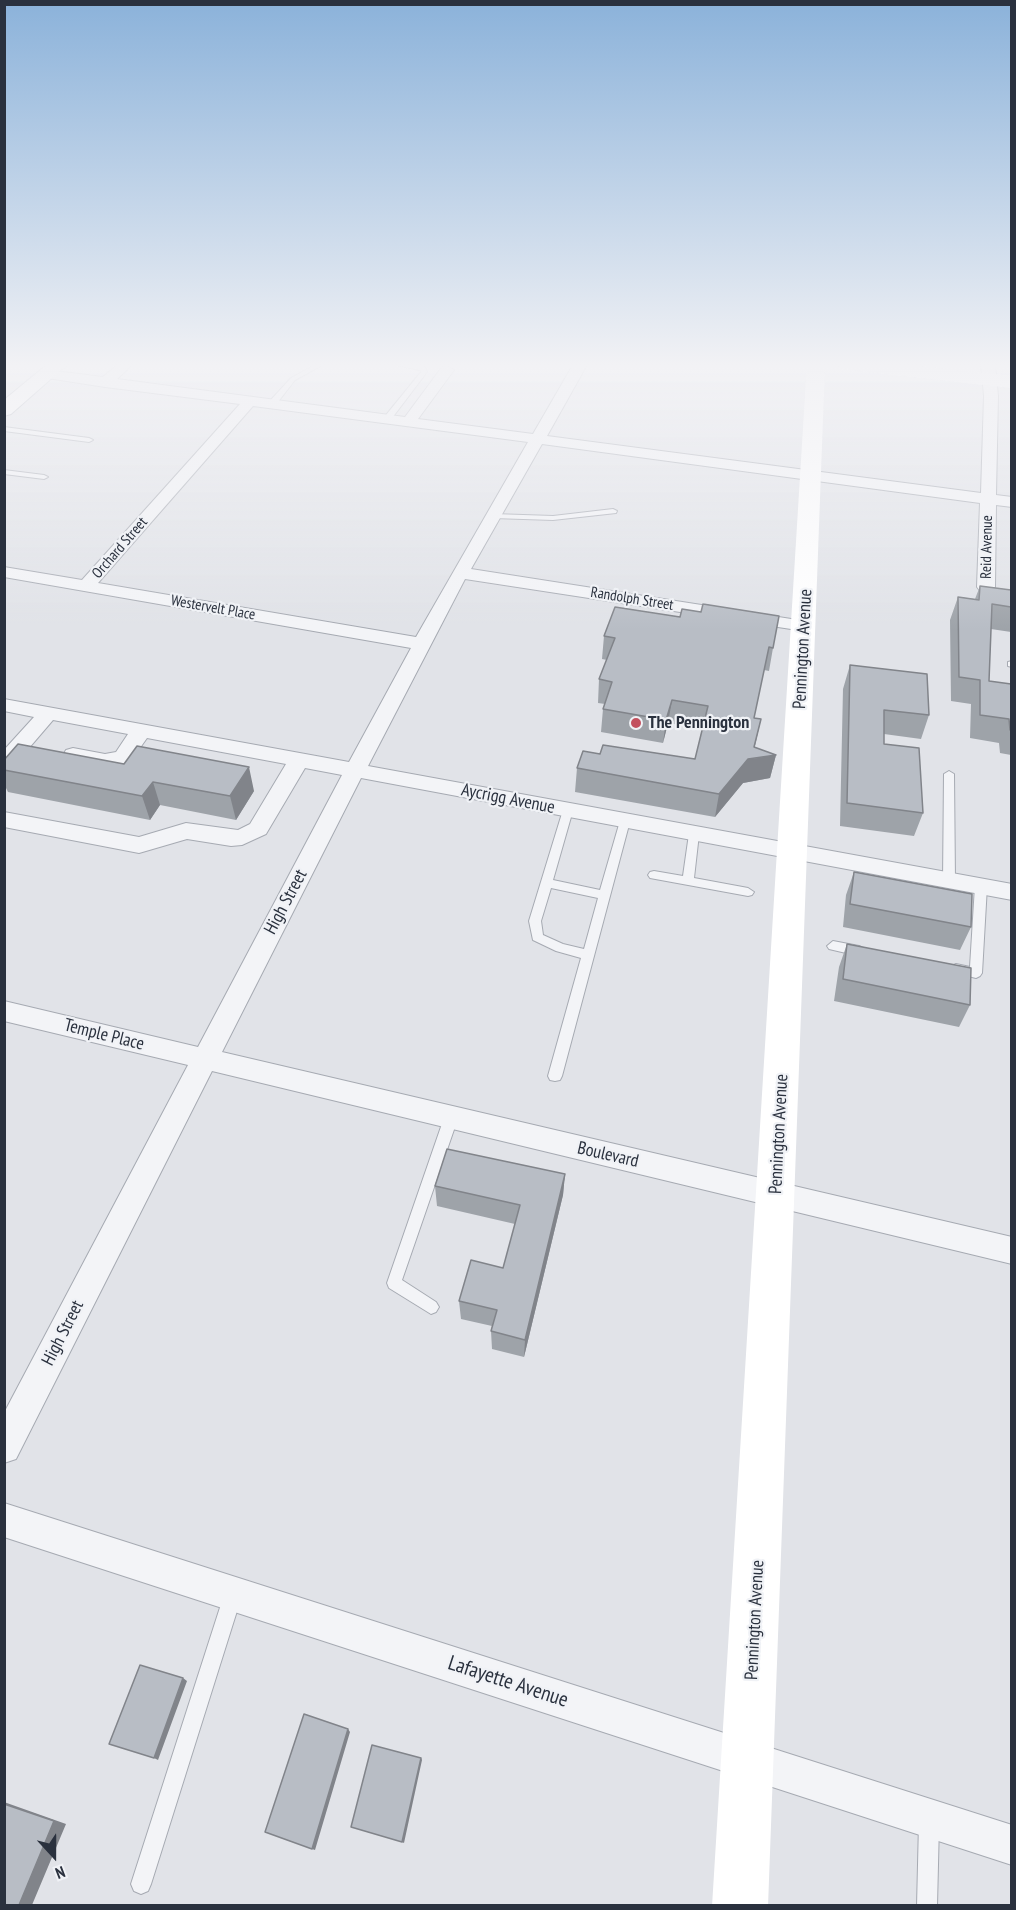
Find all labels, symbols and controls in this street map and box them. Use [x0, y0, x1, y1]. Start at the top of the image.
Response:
street label: Orchard Street [89, 514, 151, 582]
street label: Reid Avenue [977, 515, 997, 579]
street label: Randolph Street [589, 584, 675, 614]
street label: Pennington Avenue [789, 588, 817, 710]
street label: Westervelt Place [169, 592, 257, 624]
place label: The Pennington [648, 712, 749, 734]
marker: The Pennington [629, 716, 643, 730]
street label: Aycrigg Avenue [459, 779, 557, 819]
street label: High Street [260, 866, 312, 938]
street label: Temple Place [62, 1015, 146, 1055]
street label: Pennington Avenue [765, 1073, 793, 1195]
street label: Boulevard [575, 1137, 641, 1173]
street label: High Street [37, 1297, 89, 1369]
street label: Pennington Avenue [741, 1559, 769, 1681]
street label: Lafayette Avenue [445, 1651, 571, 1713]
north arrow [24, 1826, 84, 1886]
text: N [53, 1862, 68, 1884]

